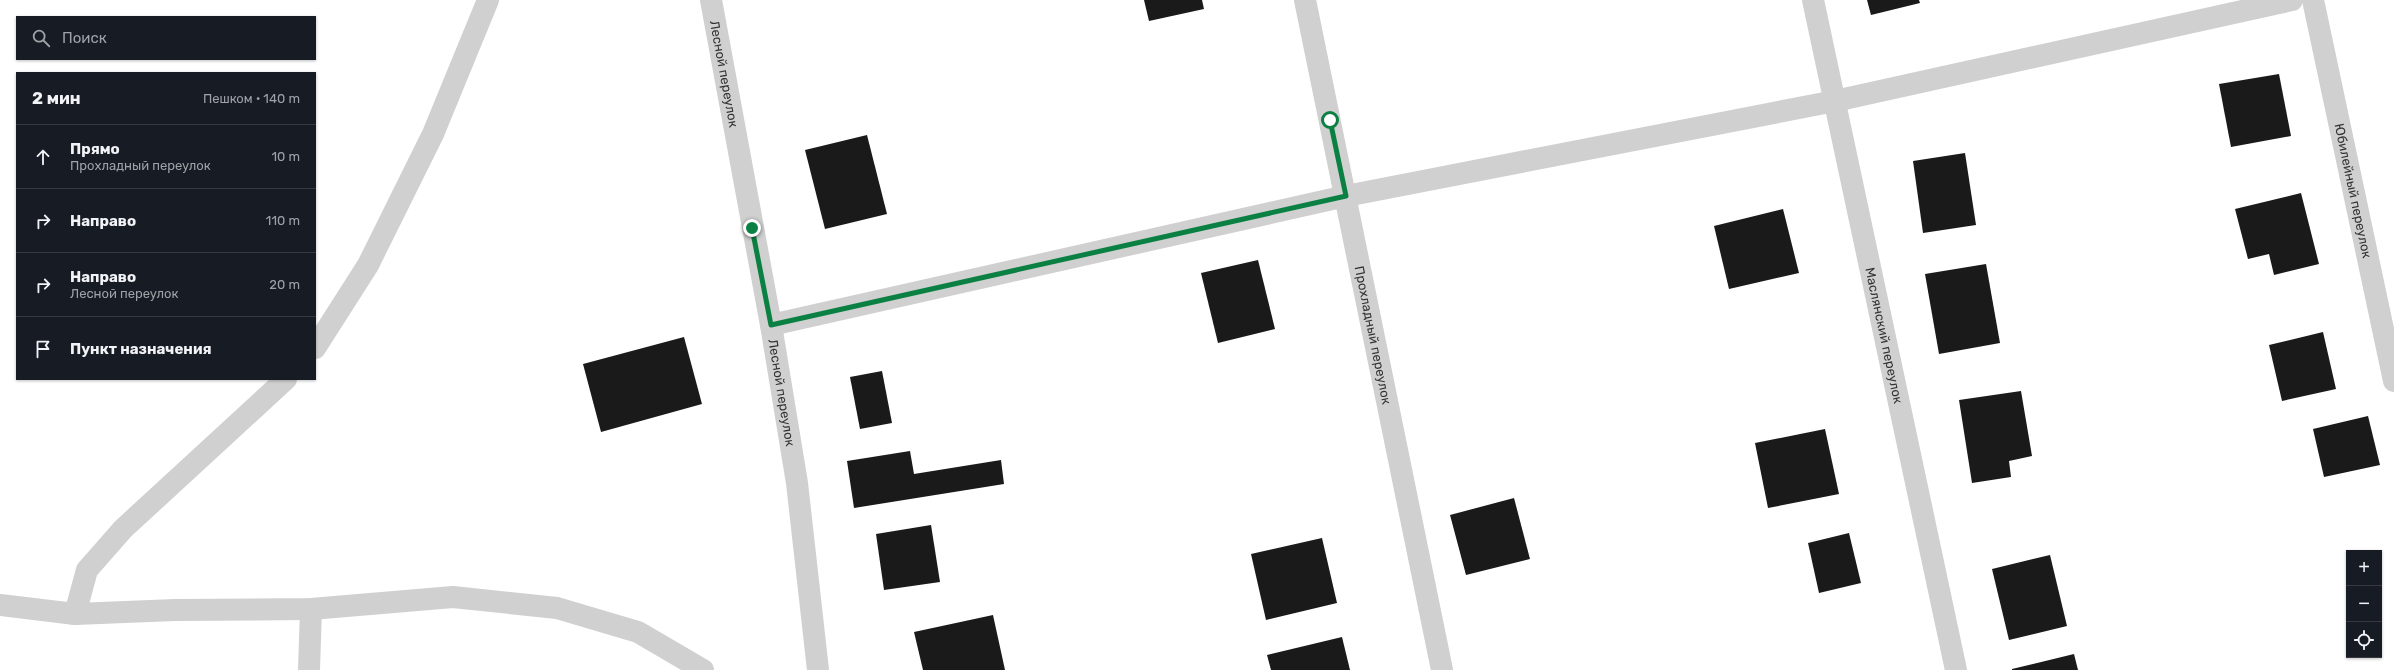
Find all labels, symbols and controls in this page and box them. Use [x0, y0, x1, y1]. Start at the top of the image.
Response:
search box [16, 16, 316, 60]
street label: Лесной переулок [707, 19, 741, 129]
icon: search [30, 27, 52, 49]
text: Поиск [62, 29, 107, 47]
text: 2 мин [32, 88, 81, 108]
text: Пешком · 140 m [203, 91, 300, 106]
route start [1321, 111, 1339, 129]
street label: Юбилейный переулок [2331, 122, 2375, 260]
text: Прямо [70, 140, 120, 158]
icon: ahead [32, 146, 54, 168]
text: 10 m [271, 149, 300, 164]
text: Прохладный переулок [70, 158, 211, 173]
icon: right [32, 210, 54, 232]
text: Направо [70, 212, 136, 230]
text: 110 m [266, 213, 300, 228]
route end [743, 219, 761, 237]
street label: Прохладный переулок [1352, 265, 1394, 406]
street label: Маслянский переулок [1862, 266, 1906, 405]
text: Направо [70, 268, 136, 286]
icon: right [32, 274, 54, 296]
text: 20 m [269, 277, 300, 292]
text: Лесной переулок [70, 286, 179, 301]
icon: arrive [32, 338, 54, 360]
street label: Лесной переулок [765, 338, 798, 448]
text: Пункт назначения [70, 340, 212, 358]
map controls [2346, 550, 2382, 658]
button: + [2346, 550, 2382, 586]
button: − [2346, 586, 2382, 622]
button: locate [2346, 622, 2382, 658]

